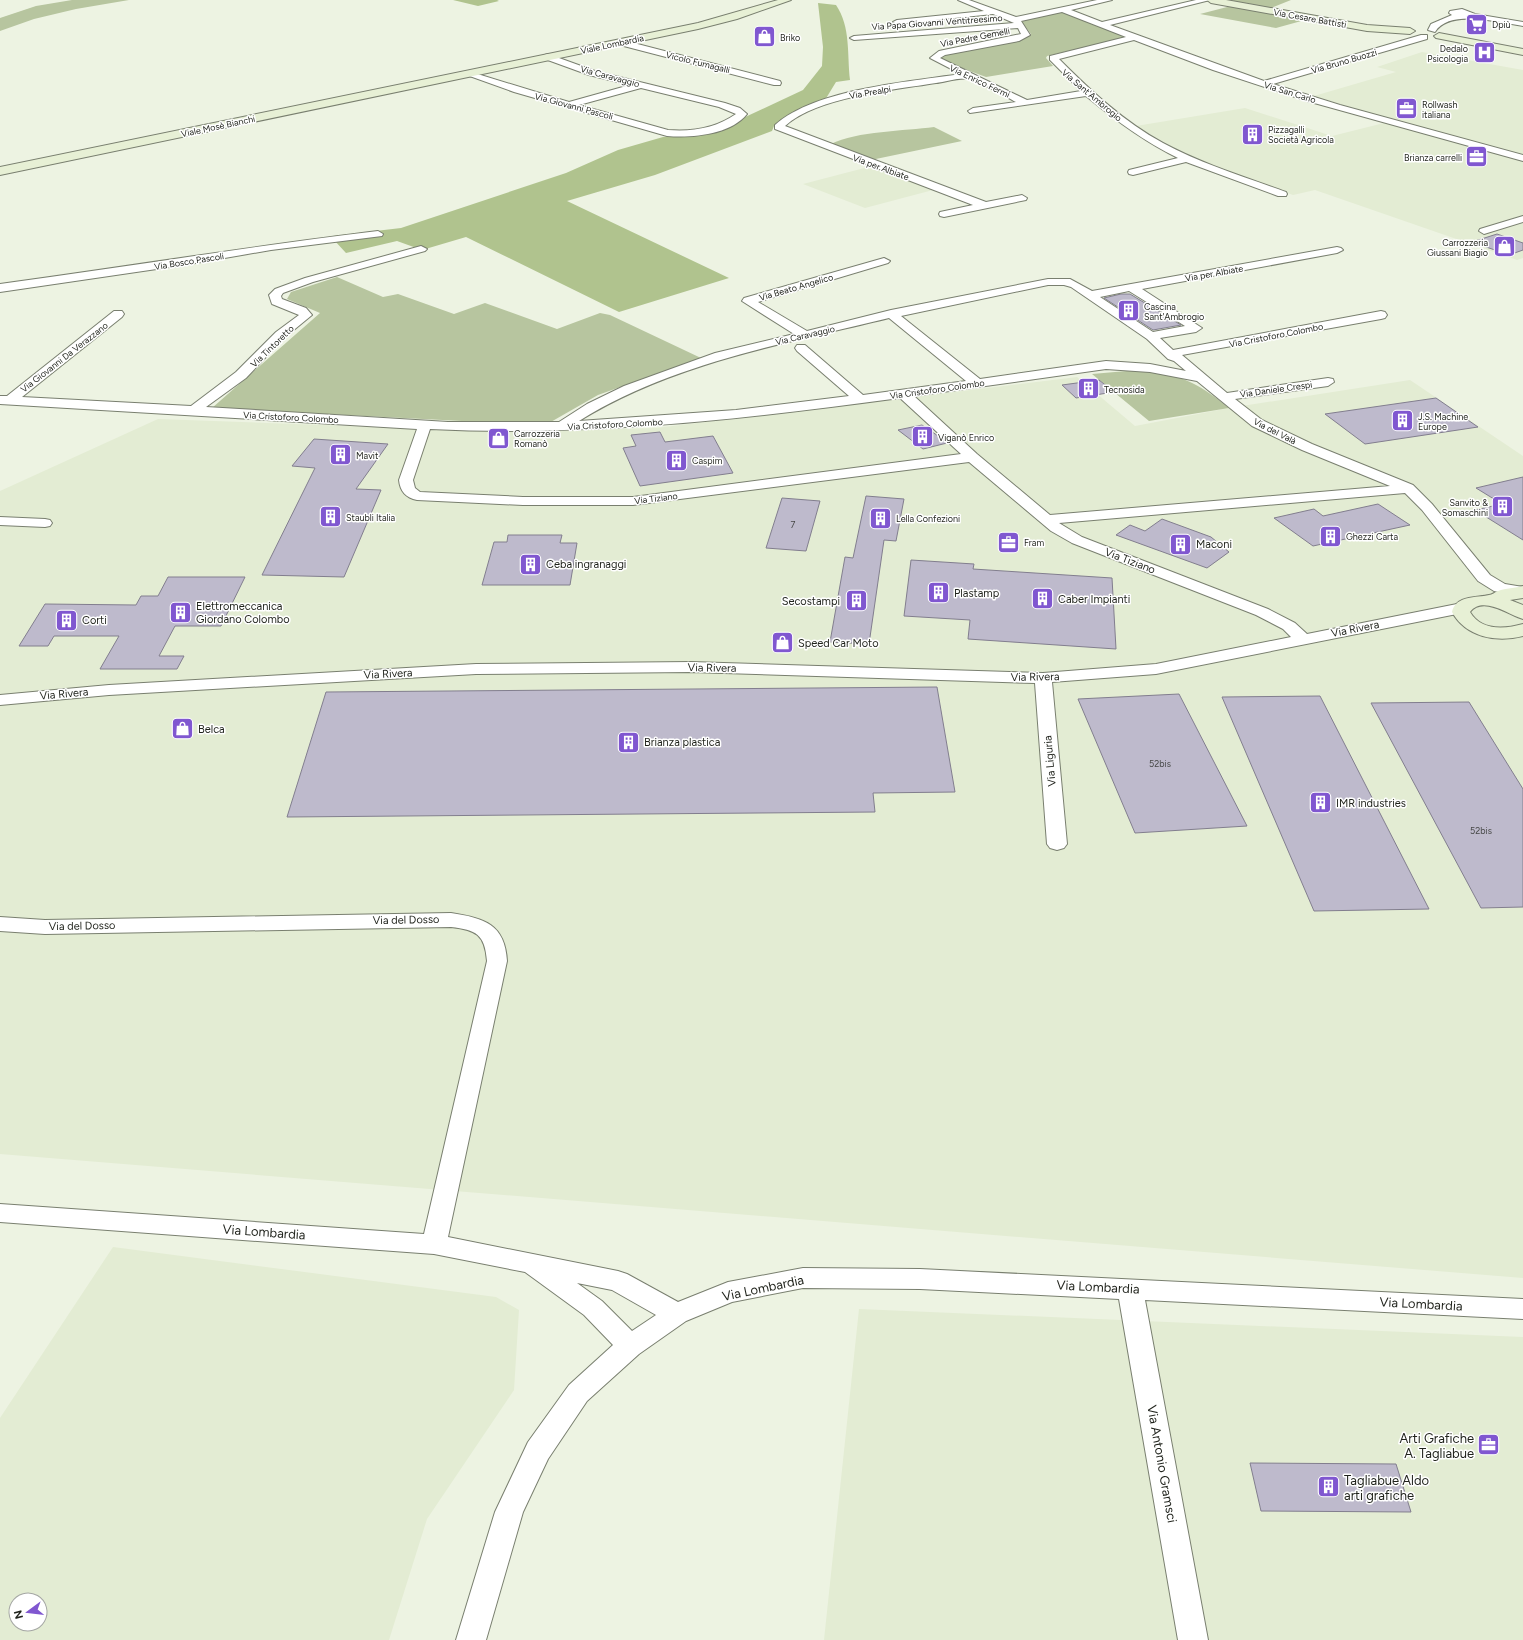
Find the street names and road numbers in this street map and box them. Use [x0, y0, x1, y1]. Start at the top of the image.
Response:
street label: Via Cesare Battisti [1273, 6, 1347, 30]
street label: Via Papa Giovanni Ventitreesimo [871, 12, 1003, 32]
street label: Via Padre Gemelli [939, 25, 1011, 49]
street label: Viale Lombardia [579, 32, 645, 56]
street label: Via Bruno Buozzi [1310, 46, 1378, 76]
street label: Vicolo Fumagalli [665, 49, 731, 75]
street label: Via Enrico Fermi [948, 62, 1012, 100]
street label: Via Caravaggio [579, 63, 641, 89]
street label: Via Sant'Ambrogio [1060, 67, 1124, 123]
street label: Via San Carlo [1263, 79, 1317, 105]
street label: Via Prealpi [848, 83, 892, 101]
street label: Via Giovanni Pascoli [534, 90, 614, 122]
street label: Viale Mosè Bianchi [180, 113, 256, 139]
street label: Via per Albiate [851, 152, 911, 182]
street label: Via Bosco Pascoli [153, 250, 225, 272]
street label: Via per Albiate [1184, 262, 1244, 284]
street label: Via Beato Angelico [758, 271, 834, 303]
street label: Via Giovanni Da Verazzano [18, 319, 110, 395]
street label: Via Cristoforo Colombo [1228, 320, 1324, 350]
street label: Via Tintoretto [248, 323, 296, 369]
street label: Via Caravaggio [774, 323, 836, 347]
street label: Via Cristoforo Colombo [889, 377, 985, 401]
street label: Via Daniele Crespi [1239, 378, 1313, 400]
street label: Via Cristoforo Colombo [243, 409, 339, 425]
street label: Via Cristoforo Colombo [567, 416, 663, 432]
street label: Via del Valà [1252, 416, 1299, 447]
street label: Via Tiziano [634, 490, 678, 506]
street label: Via Tiziano [1103, 545, 1157, 577]
street label: Via Rivera [1330, 618, 1380, 640]
street label: Via Rivera [687, 661, 737, 675]
street label: Via Rivera [363, 666, 413, 682]
street label: Via Rivera [1010, 670, 1060, 684]
street label: Via Rivera [39, 685, 89, 703]
street label: Via Liguria [1041, 735, 1059, 787]
street label: Via del Dosso [373, 913, 439, 927]
street label: Via del Dosso [49, 919, 115, 933]
street label: Via Lombardia [222, 1222, 306, 1242]
street label: Via Lombardia [721, 1272, 805, 1304]
street label: Via Lombardia [1056, 1277, 1140, 1297]
street label: Via Lombardia [1379, 1294, 1463, 1314]
street label: Via Antonio Gramsci [1144, 1404, 1180, 1524]

